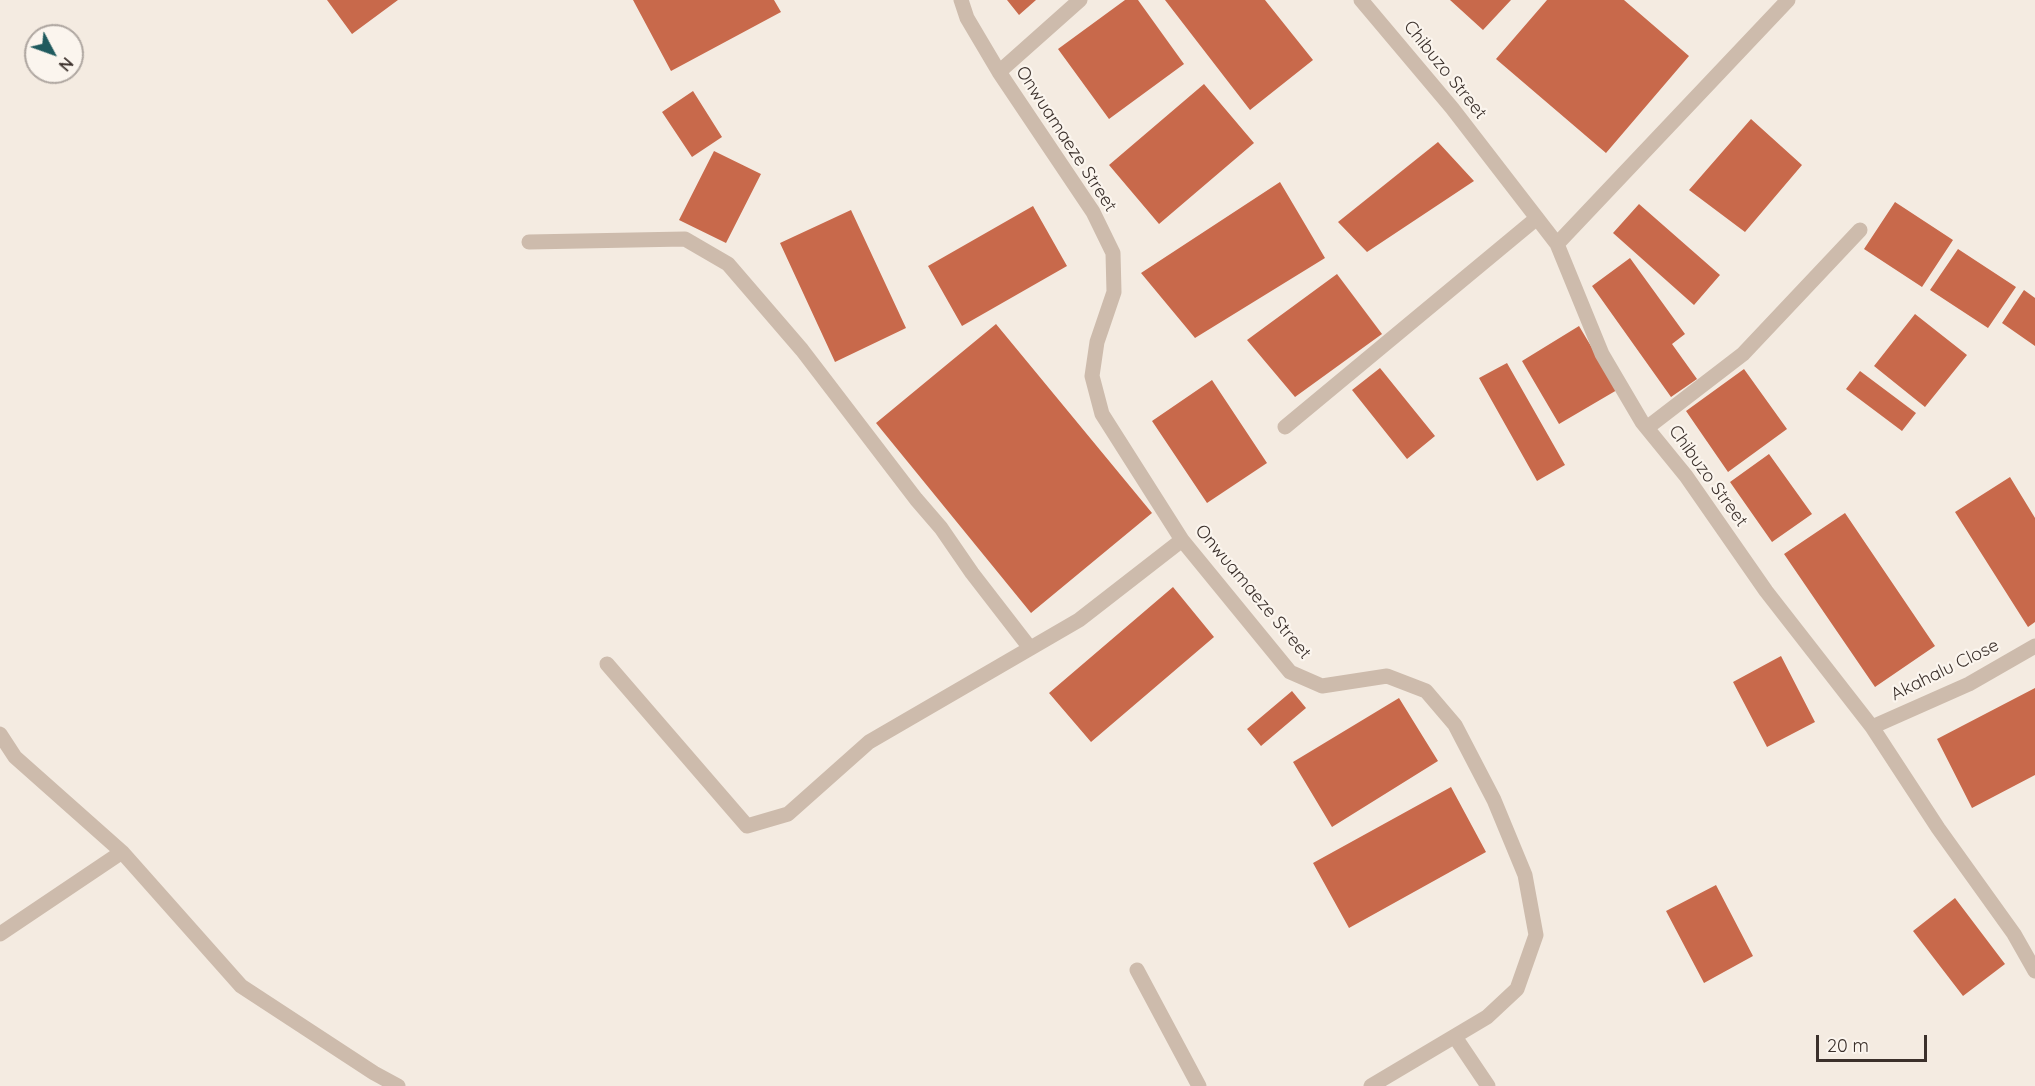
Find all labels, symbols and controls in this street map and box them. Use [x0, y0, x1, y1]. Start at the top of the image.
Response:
street label: Chibuzo Street [1399, 16, 1491, 124]
north arrow [24, 24, 84, 84]
text: N [55, 53, 77, 75]
street label: Onwuamaeze Street [1011, 62, 1121, 216]
street label: Chibuzo Street [1664, 421, 1752, 531]
street label: Onwuamaeze Street [1190, 520, 1316, 664]
street label: Akahalu Close [1887, 635, 2003, 705]
scale bar [1819, 1023, 1930, 1061]
text: 20 m [1827, 1034, 1869, 1057]

